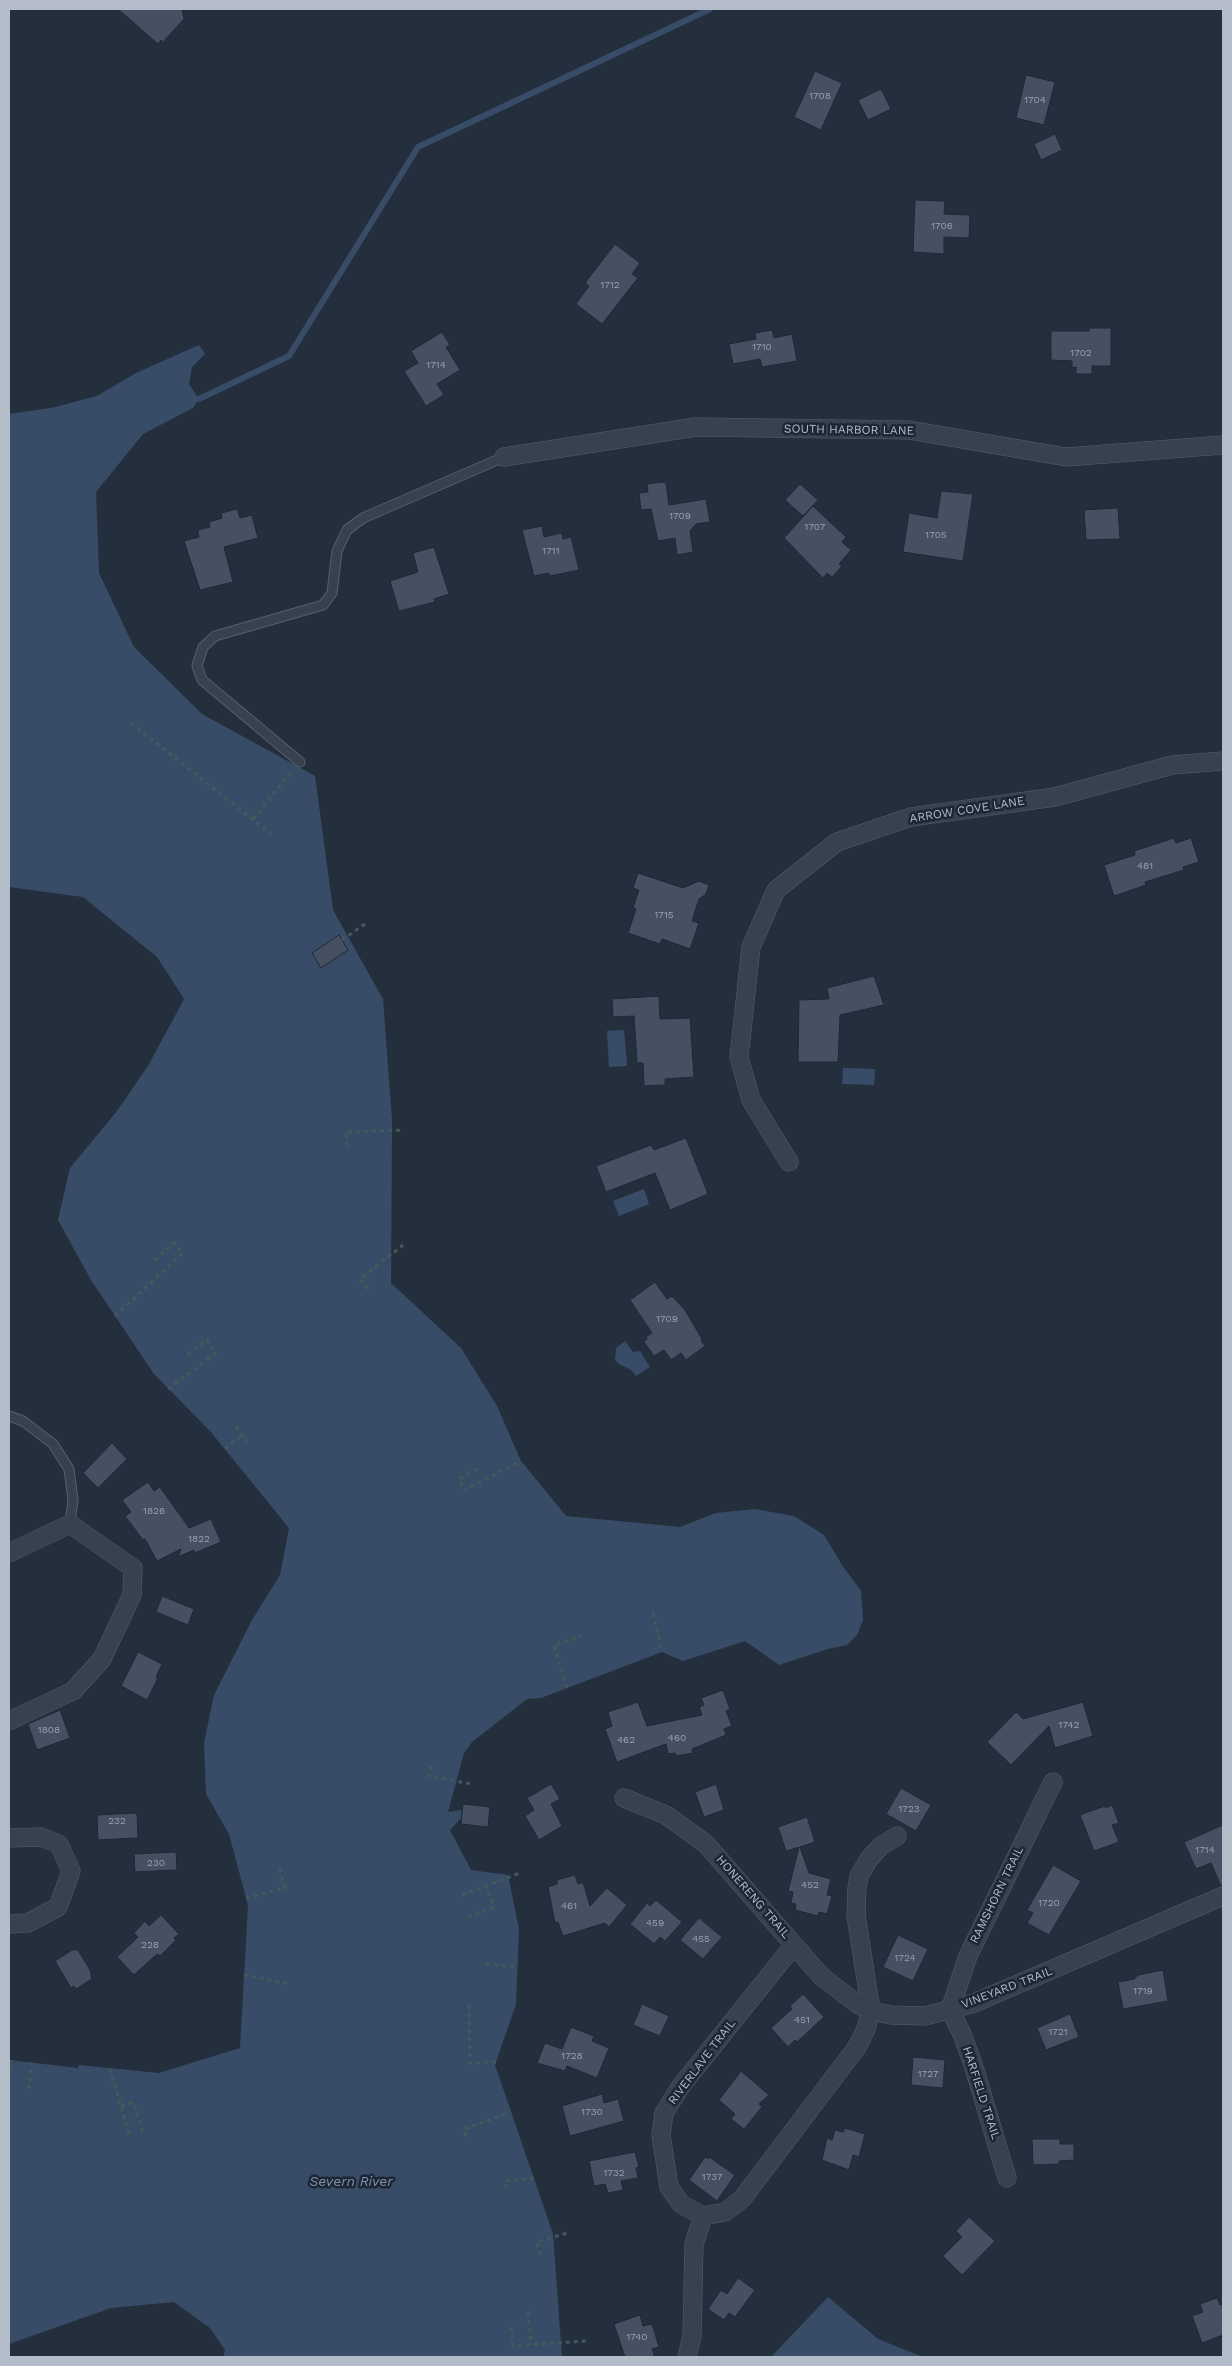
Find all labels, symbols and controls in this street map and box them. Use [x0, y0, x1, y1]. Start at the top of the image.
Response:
house number: 1708 [809, 90, 831, 102]
house number: 1704 [1024, 94, 1046, 106]
house number: 1706 [931, 220, 953, 232]
house number: 1712 [600, 279, 620, 291]
house number: 1710 [752, 341, 772, 353]
house number: 1702 [1070, 347, 1092, 359]
house number: 1714 [426, 359, 446, 371]
street label: SOUTH HARBOR LANE [784, 422, 914, 438]
house number: 1709 [669, 510, 691, 522]
house number: 1707 [805, 521, 825, 533]
house number: 1705 [925, 529, 947, 541]
house number: 1711 [542, 545, 560, 557]
street label: ARROW COVE LANE [908, 794, 1026, 826]
house number: 481 [1137, 860, 1153, 872]
house number: 1715 [654, 909, 674, 921]
house number: 1709 [656, 1313, 678, 1325]
house number: 1826 [143, 1505, 165, 1517]
house number: 1822 [188, 1533, 210, 1545]
house number: 1742 [1059, 1719, 1079, 1731]
house number: 1808 [38, 1724, 60, 1736]
house number: 460 [668, 1732, 686, 1744]
house number: 462 [617, 1734, 635, 1746]
house number: 1723 [898, 1803, 920, 1815]
house number: 232 [108, 1815, 126, 1827]
street label: RAMSHORN TRAIL [967, 1844, 1027, 1946]
house number: 1714 [1195, 1844, 1215, 1856]
street label: HONERENG TRAIL [713, 1853, 793, 1941]
house number: 230 [147, 1857, 165, 1869]
house number: 452 [801, 1879, 819, 1891]
house number: 1720 [1038, 1897, 1060, 1909]
house number: 461 [561, 1900, 577, 1912]
house number: 459 [646, 1917, 664, 1929]
house number: 455 [692, 1933, 710, 1945]
house number: 228 [141, 1939, 159, 1951]
house number: 1724 [894, 1952, 916, 1964]
street label: VINEYARD TRAIL [959, 1964, 1055, 2012]
house number: 1719 [1133, 1985, 1153, 1997]
house number: 451 [794, 2014, 810, 2026]
street label: RIVERLAVE TRAIL [665, 2017, 739, 2107]
house number: 1721 [1048, 2026, 1068, 2038]
street label: HARFIELD TRAIL [959, 2045, 1003, 2141]
house number: 1728 [561, 2050, 583, 2062]
house number: 1727 [918, 2068, 938, 2080]
house number: 1730 [581, 2106, 603, 2118]
house number: 1732 [603, 2167, 625, 2179]
house number: 1737 [702, 2171, 722, 2183]
water label: Severn River [309, 2174, 393, 2190]
house number: 1740 [626, 2331, 648, 2343]

